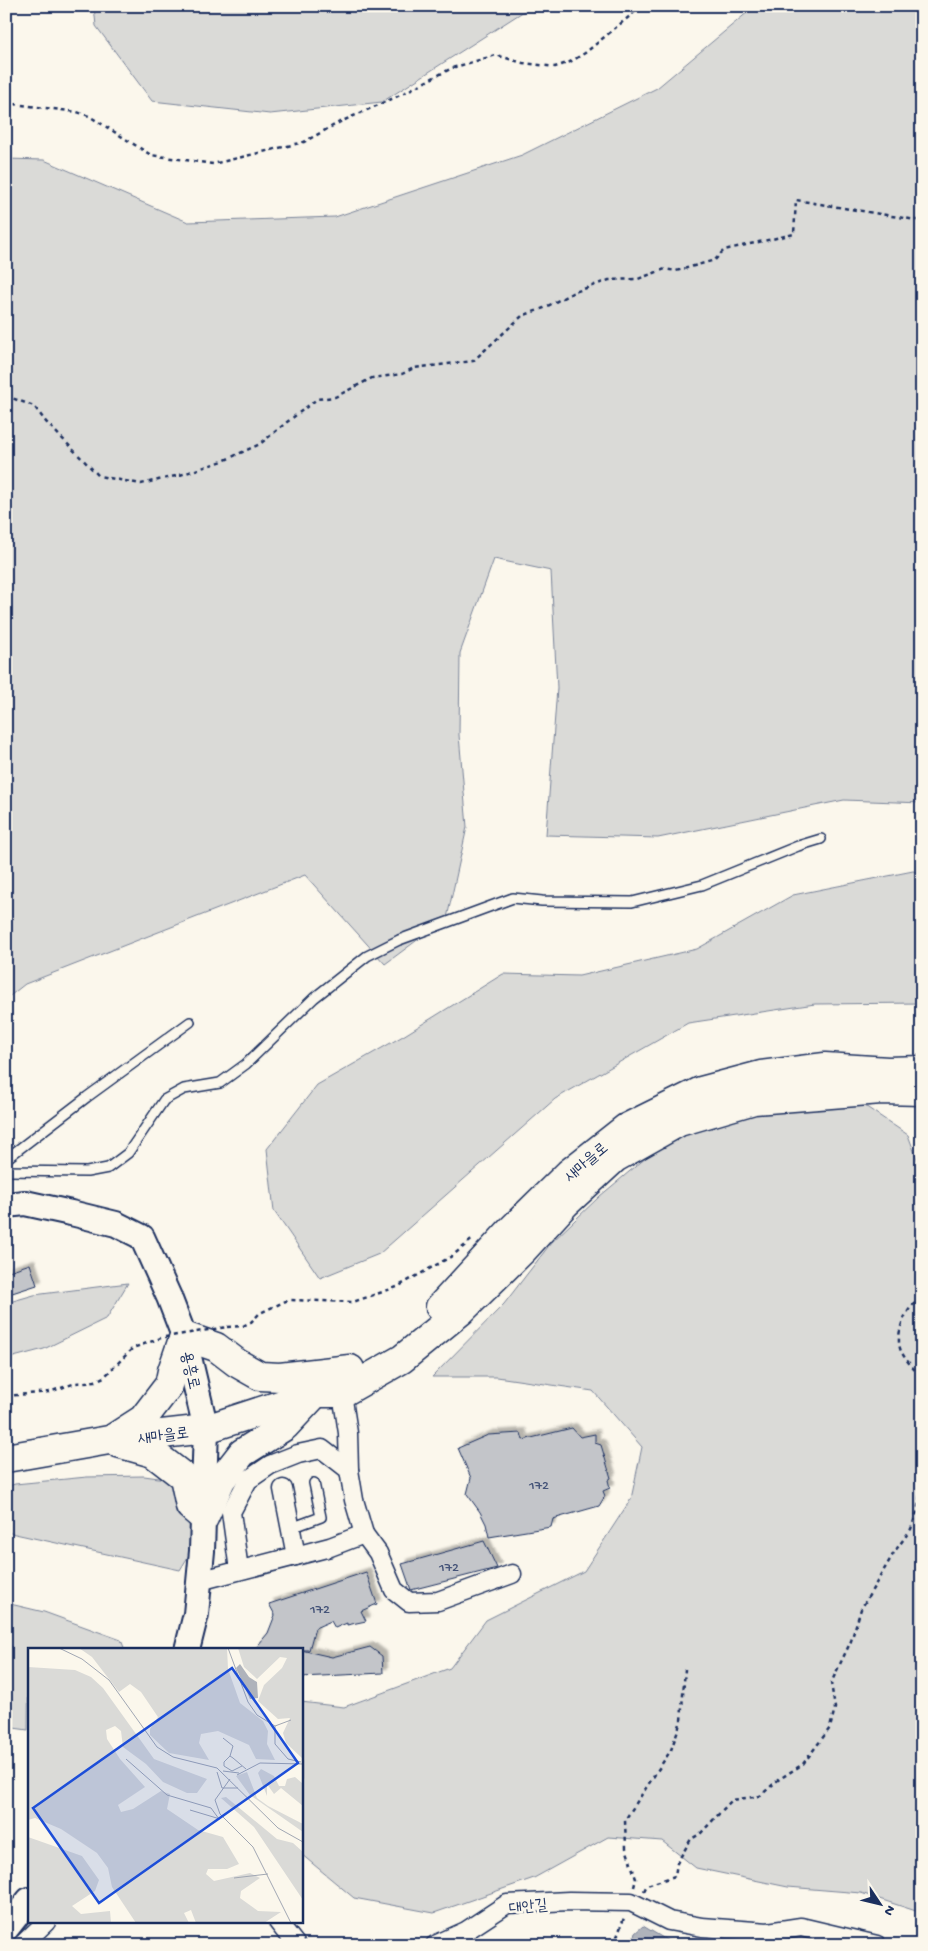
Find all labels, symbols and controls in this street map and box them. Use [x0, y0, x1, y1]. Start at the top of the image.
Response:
street label: 새마을로 [561, 1140, 613, 1188]
street label: 용흥로 [175, 1350, 203, 1392]
street label: 새마을로 [137, 1425, 190, 1450]
house number: 172 [528, 1478, 549, 1495]
house number: 172 [438, 1560, 459, 1577]
house number: 172 [309, 1602, 330, 1619]
inset map [28, 1648, 302, 1924]
north arrow [856, 1878, 906, 1928]
street label: 대안길 [508, 1897, 549, 1920]
text: N [879, 1901, 898, 1919]

